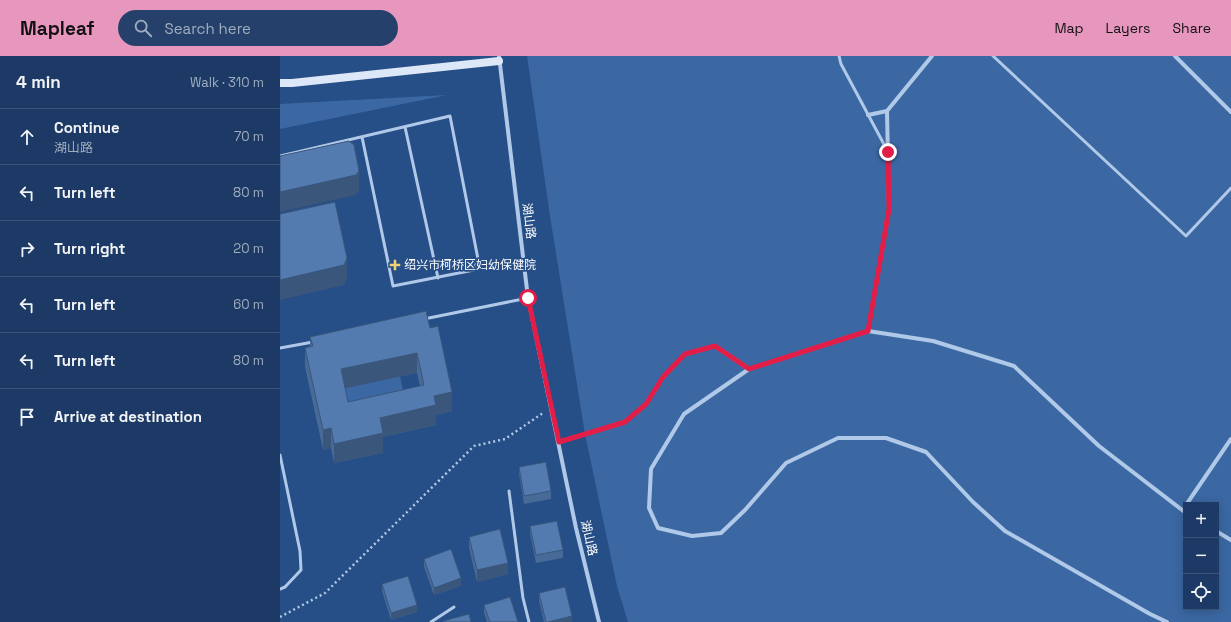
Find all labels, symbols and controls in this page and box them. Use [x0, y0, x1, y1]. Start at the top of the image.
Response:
search box [118, 10, 398, 46]
text: Mapleaf [20, 16, 94, 41]
icon: search [132, 17, 154, 39]
text: Search here [164, 19, 251, 38]
text: Map [1054, 19, 1084, 37]
text: Layers [1106, 19, 1150, 37]
text: Share [1172, 19, 1211, 37]
text: 4 min [16, 71, 61, 93]
text: Walk · 310 m [190, 74, 264, 91]
text: Continue [54, 118, 120, 137]
icon: ahead [16, 126, 38, 148]
text: 70 m [234, 128, 264, 145]
text: 湖山路 [54, 139, 93, 156]
route end [879, 143, 897, 161]
icon: left [16, 182, 38, 204]
text: Turn left [54, 183, 116, 202]
text: 80 m [233, 184, 264, 201]
street label: 湖山路 [519, 202, 539, 240]
icon: right [16, 238, 38, 260]
text: Turn right [54, 239, 125, 258]
text: 20 m [233, 240, 264, 257]
place label: 绍兴市柯桥区妇幼保健院 [404, 257, 536, 273]
marker: 绍兴市柯桥区妇幼保健院 [389, 259, 401, 271]
route start [519, 289, 537, 307]
icon: left [16, 294, 38, 316]
text: Turn left [54, 295, 116, 314]
text: 60 m [233, 296, 264, 313]
icon: left [16, 350, 38, 372]
text: Turn left [54, 351, 116, 370]
text: 80 m [233, 352, 264, 369]
icon: arrive [16, 406, 38, 428]
text: Arrive at destination [54, 407, 202, 426]
map controls [1183, 502, 1219, 610]
button: + [1183, 502, 1219, 538]
street label: 湖山路 [577, 519, 601, 557]
button: − [1183, 538, 1219, 574]
button: locate [1183, 574, 1219, 610]

